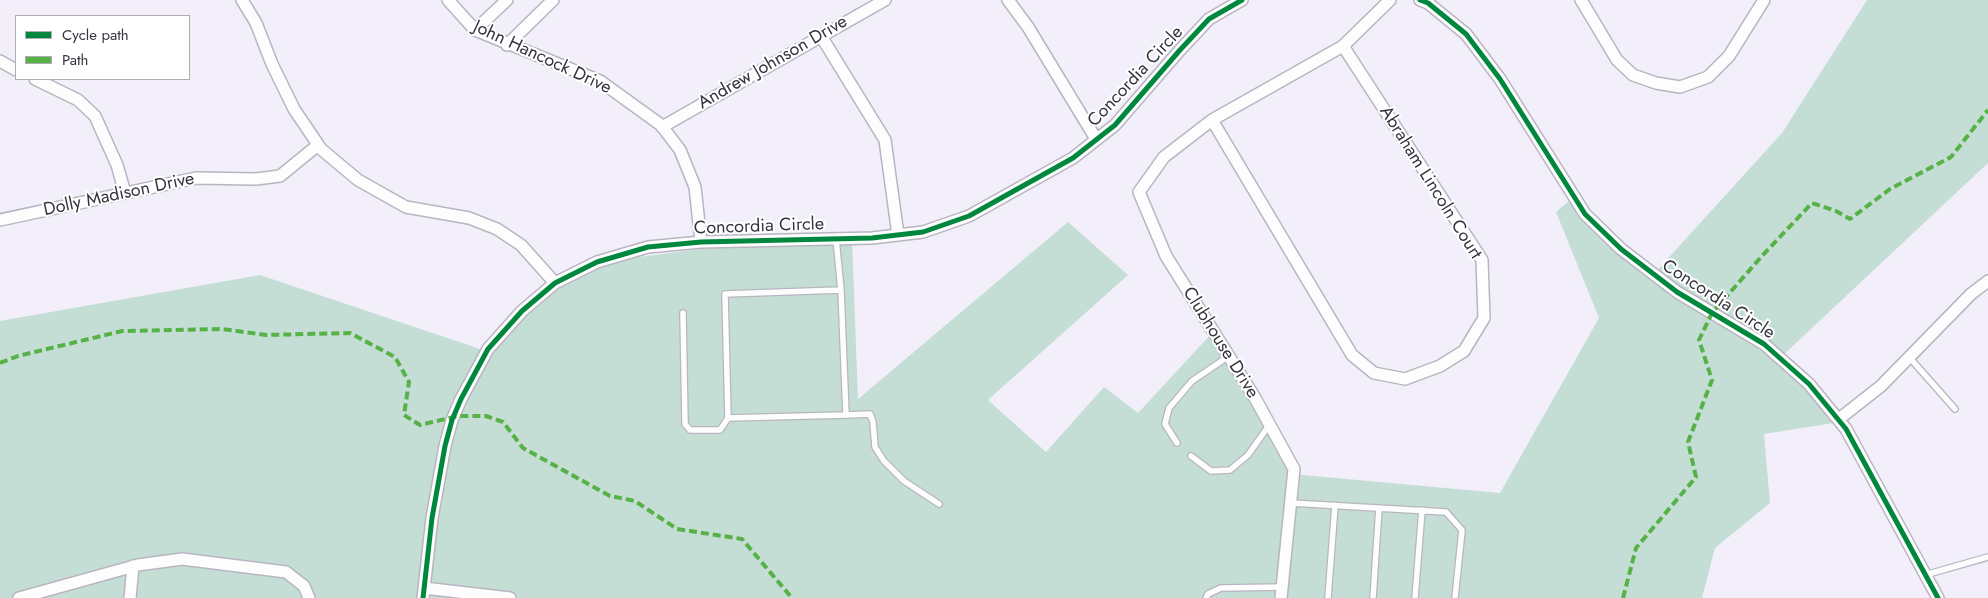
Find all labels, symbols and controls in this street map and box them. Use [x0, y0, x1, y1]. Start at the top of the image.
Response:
street label: Andrew Johnson Drive [694, 11, 852, 115]
legend [15, 15, 190, 80]
street label: John Hancock Drive [470, 17, 614, 99]
street label: Concordia Circle [1084, 22, 1188, 132]
text: Cycle path [62, 24, 129, 46]
text: Path [62, 49, 88, 71]
street label: Abraham Lincoln Court [1374, 103, 1486, 263]
street label: Dolly Madison Drive [42, 168, 196, 222]
street label: Concordia Circle [694, 214, 824, 240]
street label: Concordia Circle [1658, 256, 1778, 344]
street label: Clubhouse Drive [1177, 283, 1263, 403]

